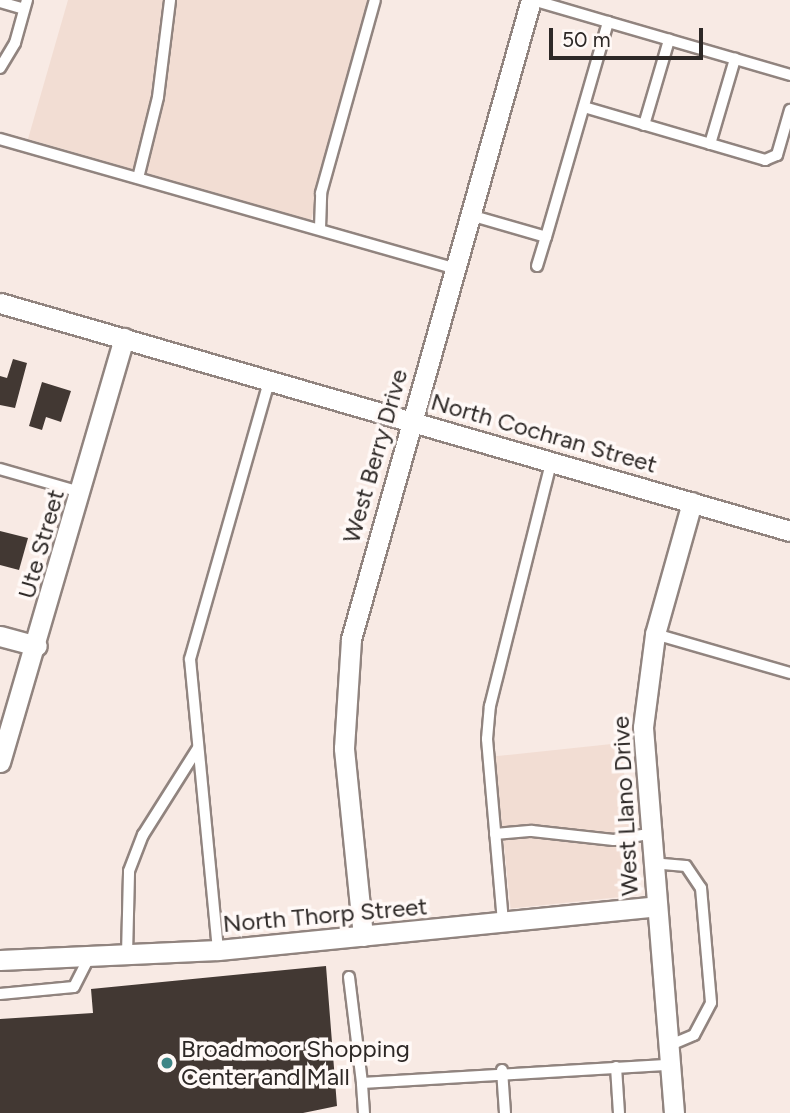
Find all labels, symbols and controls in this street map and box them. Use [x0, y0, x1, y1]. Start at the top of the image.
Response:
scale bar [552, 14, 706, 58]
text: 50 m [562, 27, 611, 52]
street label: West Berry Drive [336, 366, 414, 546]
street label: North Cochran Street [428, 387, 660, 479]
street label: Ute Street [12, 486, 70, 602]
street label: West Llano Drive [606, 715, 644, 897]
street label: North Thorp Street [222, 892, 428, 938]
place label: Broadmoor Shopping Center and Mall [181, 1035, 410, 1091]
marker: Broadmoor Shopping Center and Mall [159, 1055, 175, 1071]

